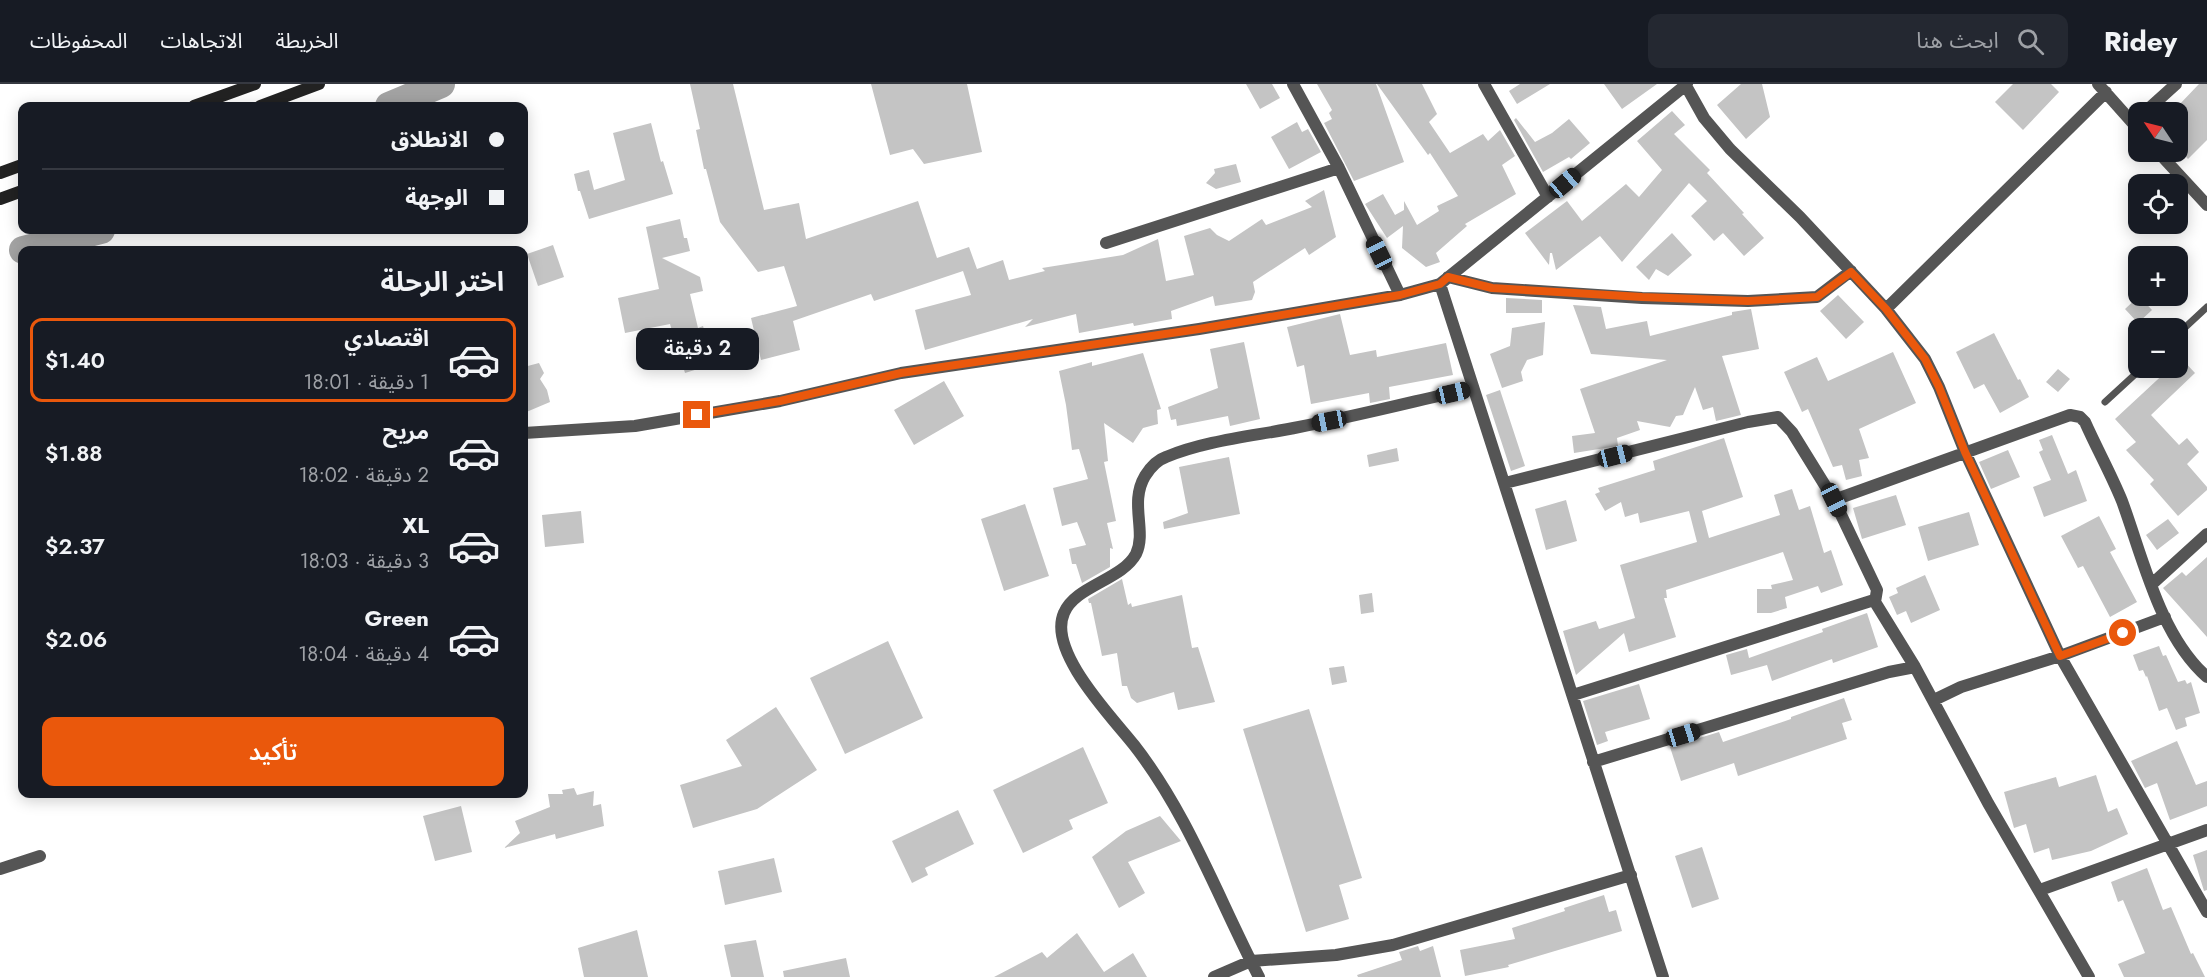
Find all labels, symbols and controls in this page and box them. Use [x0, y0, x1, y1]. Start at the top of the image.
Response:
search box [1648, 14, 2068, 68]
text: Ridey [2104, 21, 2177, 62]
text: ابحث هنا [1916, 24, 1999, 56]
icon: search [2014, 25, 2047, 58]
text: المحفوظات [30, 26, 127, 56]
text: الاتجاهات [160, 26, 242, 56]
text: الخريطة [275, 26, 338, 56]
north arrow [2128, 102, 2188, 162]
map controls [2128, 102, 2188, 378]
text: الانطلاق [391, 123, 468, 155]
car [1545, 165, 1585, 201]
button: locate [2128, 174, 2188, 234]
text: الوجهة [405, 181, 468, 213]
car [1363, 233, 1395, 273]
button: + [2128, 246, 2188, 306]
text: اختر الرحلة [381, 262, 504, 301]
button: − [2128, 318, 2188, 378]
text: اقتصادي [344, 322, 429, 354]
callout: 2 دقيقة [636, 328, 758, 370]
icon: car [447, 333, 501, 387]
text: 2 دقيقة [664, 334, 731, 363]
text: $1.40 [45, 344, 105, 376]
text: 1 دقيقة · 18:01 [304, 368, 429, 397]
car [1433, 380, 1473, 406]
route end [683, 401, 710, 428]
car [1310, 409, 1348, 433]
text: مريح [383, 415, 429, 447]
icon: car [447, 426, 501, 480]
text: $1.88 [45, 437, 103, 469]
car [1595, 443, 1635, 469]
text: 2 دقيقة · 18:02 [299, 461, 429, 490]
car [1818, 480, 1850, 520]
text: XL [402, 509, 429, 541]
icon: car [447, 519, 501, 573]
text: $2.37 [45, 530, 105, 562]
text: 3 دقيقة · 18:03 [300, 547, 429, 576]
text: Green [365, 602, 429, 634]
icon: car [447, 612, 501, 666]
route start [2109, 619, 2136, 646]
text: $2.06 [45, 623, 107, 655]
text: 4 دقيقة · 18:04 [298, 640, 429, 669]
button: تأكيد [42, 717, 504, 786]
car [1663, 721, 1703, 749]

